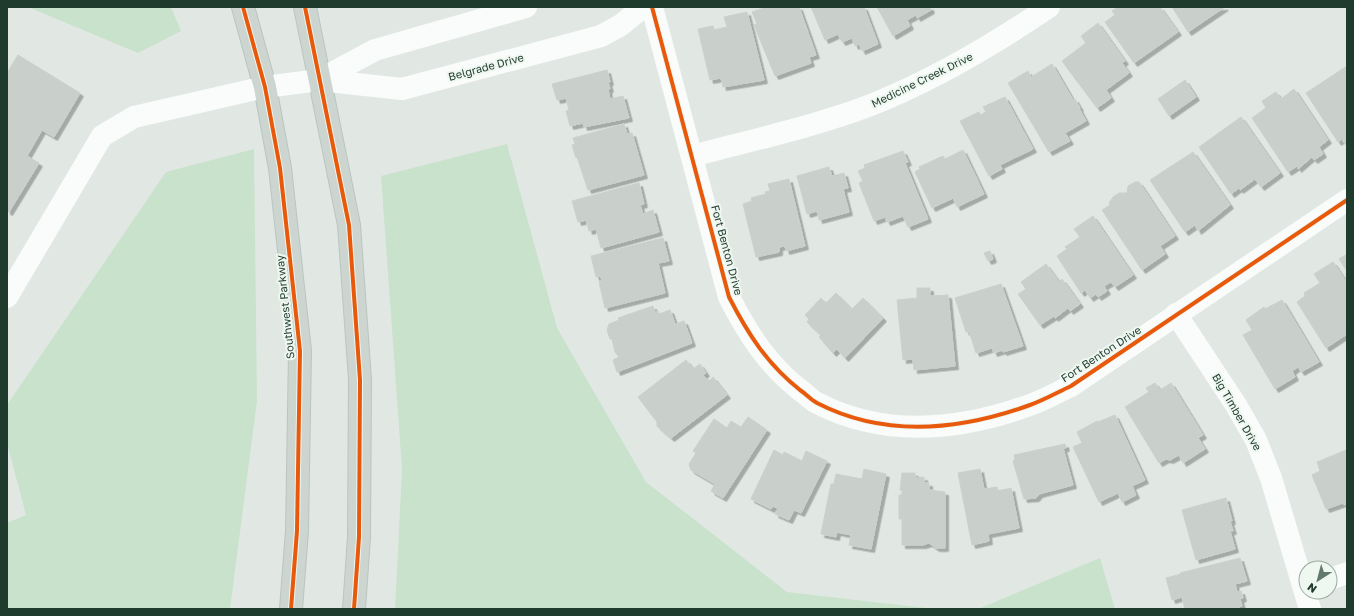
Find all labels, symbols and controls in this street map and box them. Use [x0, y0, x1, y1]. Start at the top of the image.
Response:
street label: Medicine Creek Drive [869, 49, 975, 110]
street label: Belgrade Drive [447, 50, 525, 83]
street label: Fort Benton Drive [709, 203, 746, 296]
street label: Southwest Parkway [273, 255, 296, 360]
street label: Fort Benton Drive [1058, 323, 1143, 384]
street label: Big Timber Drive [1210, 371, 1265, 453]
north arrow [1298, 560, 1338, 600]
text: N [1305, 581, 1319, 596]

